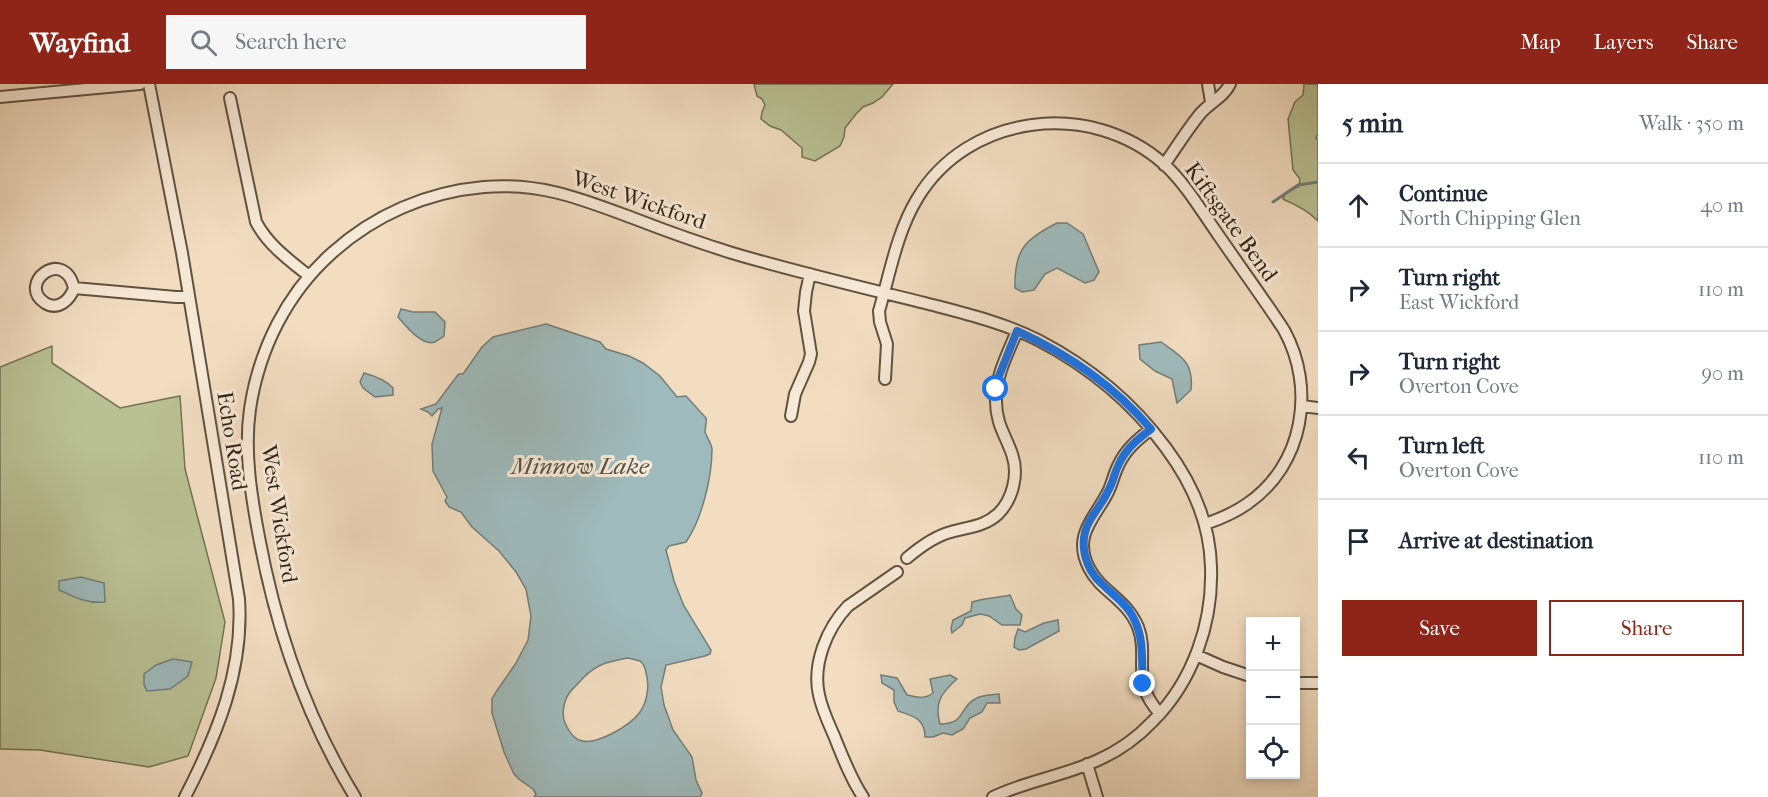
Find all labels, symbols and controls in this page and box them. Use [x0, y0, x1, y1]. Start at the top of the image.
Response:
search box [166, 15, 586, 69]
text: Wayfind [30, 26, 130, 59]
icon: search [187, 26, 220, 59]
text: Search here [235, 29, 347, 55]
text: Map [1520, 30, 1561, 54]
text: Layers [1594, 30, 1653, 54]
text: Share [1686, 30, 1738, 54]
text: 5 min [1342, 108, 1403, 139]
text: Walk · 350 m [1639, 112, 1744, 135]
street label: Kiftsgate Bend [1179, 157, 1284, 287]
street label: West Wickford [568, 165, 710, 235]
text: Continue [1399, 181, 1488, 207]
icon: ahead [1342, 189, 1375, 222]
text: 40 m [1700, 194, 1744, 217]
text: North Chipping Glen [1399, 207, 1581, 230]
text: Turn right [1399, 265, 1500, 291]
icon: right [1342, 273, 1375, 306]
text: 110 m [1698, 278, 1744, 301]
text: East Wickford [1399, 291, 1519, 314]
text: Turn right [1399, 349, 1500, 375]
icon: right [1342, 357, 1375, 390]
text: 90 m [1702, 362, 1744, 385]
route start [982, 375, 1008, 401]
text: Overton Cove [1399, 375, 1519, 398]
street label: Echo Road [211, 390, 253, 493]
text: Turn left [1399, 433, 1485, 459]
icon: left [1342, 441, 1375, 474]
street label: West Wickford [255, 442, 303, 586]
text: 110 m [1698, 446, 1744, 469]
water label: Minnow Lake [509, 452, 650, 480]
text: Overton Cove [1399, 459, 1519, 482]
icon: arrive [1342, 525, 1375, 558]
text: Arrive at destination [1399, 528, 1593, 554]
button: Save [1342, 600, 1537, 656]
button: Share [1549, 600, 1744, 656]
map controls [1246, 617, 1300, 779]
button: + [1246, 617, 1300, 671]
route end [1129, 670, 1155, 696]
button: − [1246, 671, 1300, 725]
button: locate [1246, 725, 1300, 779]

